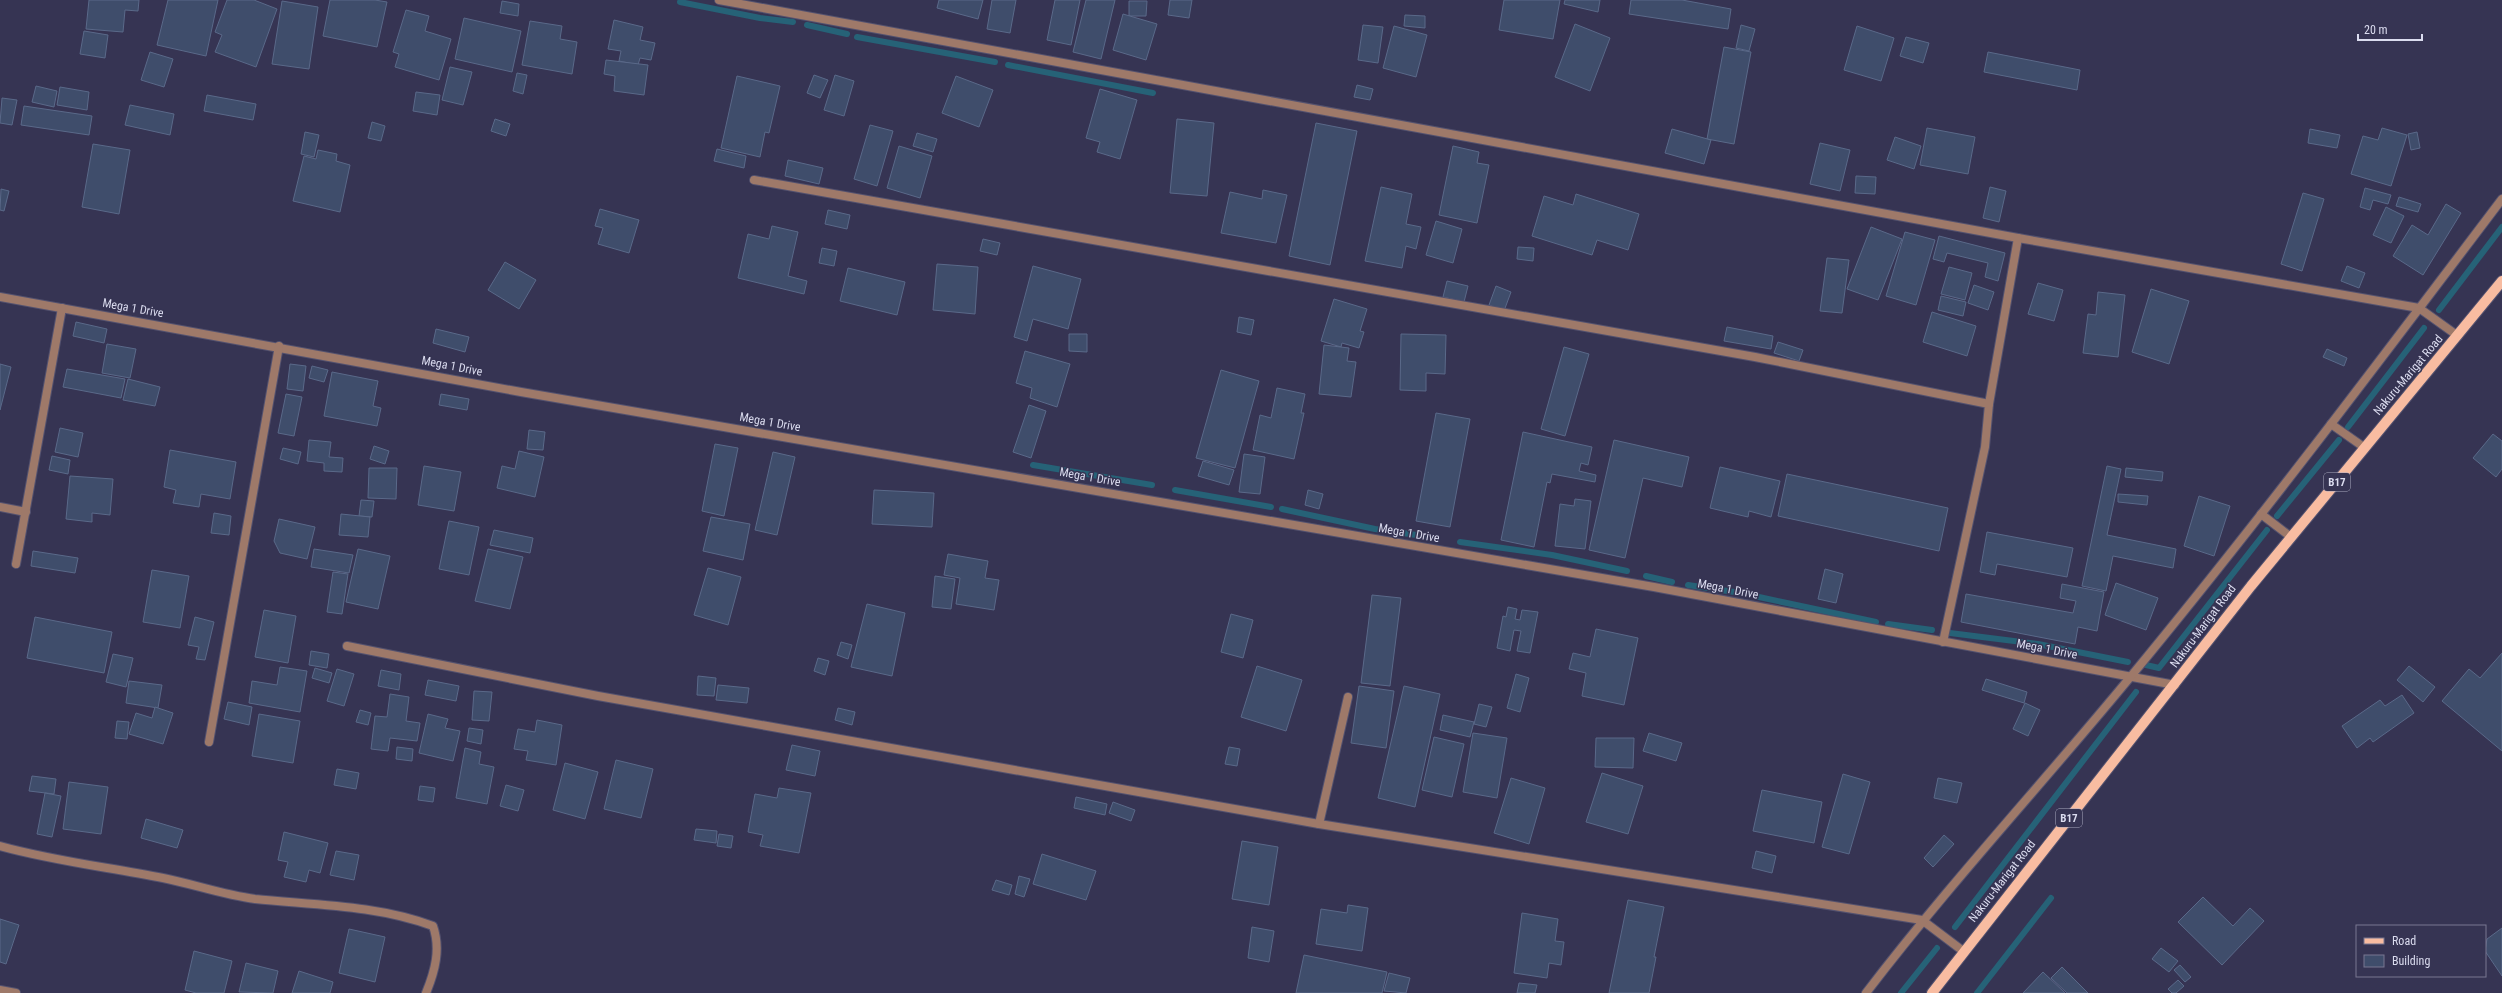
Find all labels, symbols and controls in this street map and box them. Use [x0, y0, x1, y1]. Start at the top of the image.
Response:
scale bar [2358, 16, 2422, 42]
text: 20 m [2364, 23, 2388, 37]
street label: Mega 1 Drive [101, 296, 165, 320]
street label: Nakuru-Marigat Road [2370, 332, 2446, 418]
street label: Mega 1 Drive [420, 353, 484, 379]
street label: Mega 1 Drive [738, 410, 802, 434]
street label: Mega 1 Drive [1058, 465, 1122, 489]
road number: B17 [2324, 473, 2350, 491]
street label: Mega 1 Drive [1377, 521, 1441, 545]
street label: Mega 1 Drive [1696, 576, 1760, 602]
street label: Nakuru-Marigat Road [2167, 582, 2239, 670]
street label: Mega 1 Drive [2015, 636, 2079, 662]
road number: B17 [2056, 809, 2082, 827]
street label: Nakuru-Marigat Road [1966, 837, 2038, 925]
legend [2356, 925, 2486, 977]
text: Road [2392, 934, 2416, 948]
text: Building [2392, 954, 2430, 968]

